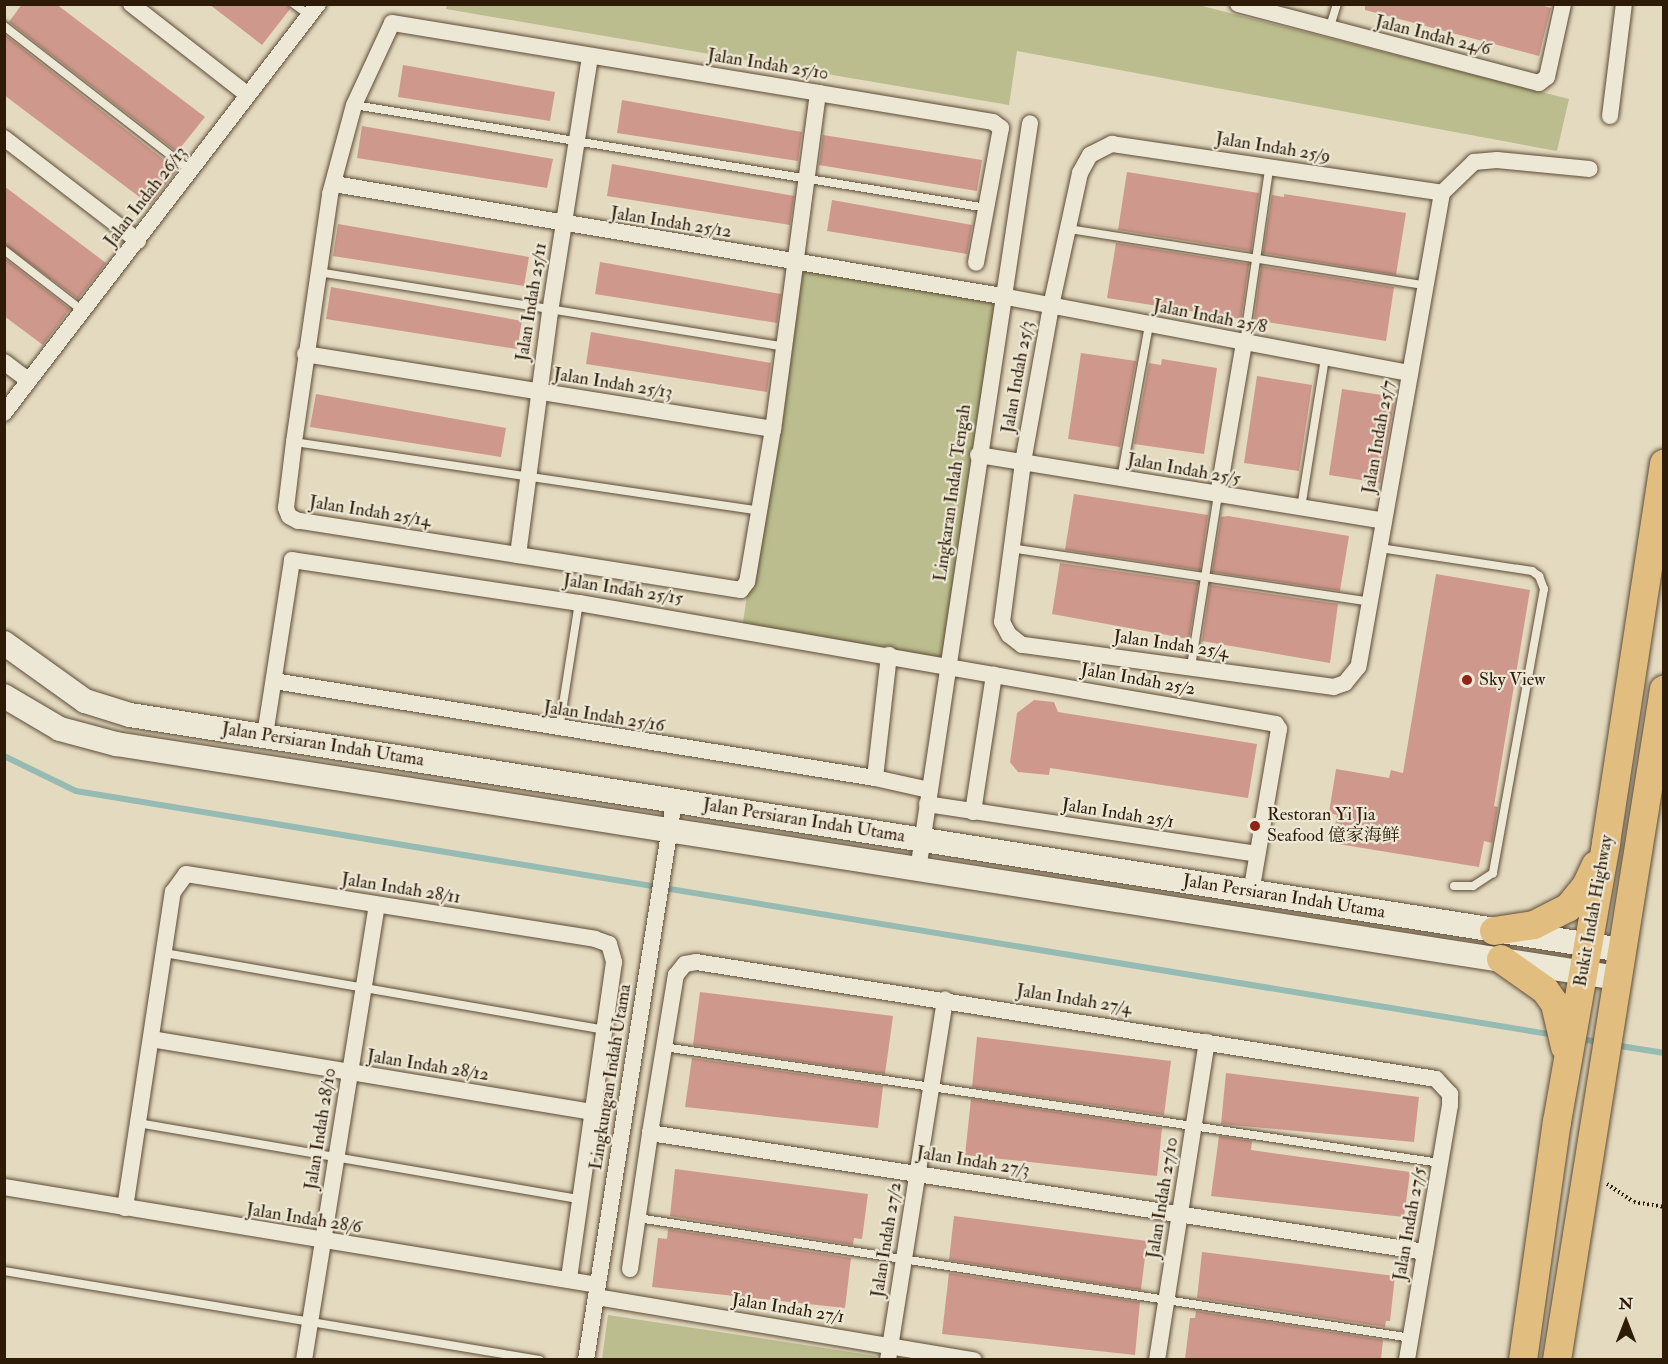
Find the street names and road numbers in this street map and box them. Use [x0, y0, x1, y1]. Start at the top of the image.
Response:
street label: Jalan Indah 24/6 [1373, 11, 1493, 61]
street label: Jalan Indah 25/10 [706, 45, 830, 85]
street label: Jalan Indah 25/9 [1214, 128, 1332, 168]
street label: Jalan Indah 26/13 [100, 142, 192, 252]
street label: Jalan Indah 25/12 [609, 203, 733, 243]
street label: Jalan Indah 25/11 [512, 241, 552, 363]
street label: Jalan Indah 25/8 [1151, 295, 1269, 339]
street label: Jalan Indah 25/3 [997, 319, 1039, 435]
street label: Jalan Indah 25/13 [552, 364, 674, 404]
street label: Jalan Indah 25/7 [1358, 378, 1400, 496]
street label: Lingkaran Indah Tengah [930, 403, 976, 583]
street label: Jalan Indah 25/5 [1126, 449, 1242, 491]
street label: Jalan Indah 25/14 [308, 492, 432, 532]
street label: Jalan Indah 25/15 [562, 570, 684, 610]
street label: Jalan Indah 25/4 [1112, 626, 1230, 664]
street label: Jalan Indah 25/2 [1079, 659, 1197, 701]
street label: Jalan Indah 25/16 [542, 697, 666, 737]
street label: Jalan Persiaran Indah Utama [220, 718, 426, 772]
street label: Jalan Persiaran Indah Utama [701, 794, 907, 848]
street label: Jalan Indah 25/1 [1060, 794, 1176, 834]
street label: Bukit Indah Highway [1570, 833, 1618, 989]
street label: Jalan Indah 28/11 [340, 869, 462, 909]
street label: Jalan Persiaran Indah Utama [1181, 870, 1387, 924]
street label: Jalan Indah 27/4 [1015, 980, 1133, 1020]
street label: Lingkungan Indah Utama [586, 983, 636, 1171]
street label: Jalan Indah 28/12 [365, 1046, 491, 1086]
street label: Jalan Indah 28/10 [301, 1066, 341, 1192]
street label: Jalan Indah 27/10 [1143, 1136, 1183, 1260]
street label: Jalan Indah 27/3 [915, 1142, 1031, 1182]
street label: Jalan Indah 27/5 [1389, 1165, 1431, 1283]
street label: Jalan Indah 27/2 [867, 1181, 907, 1299]
street label: Jalan Indah 28/6 [245, 1199, 363, 1239]
street label: Jalan Indah 27/1 [730, 1289, 846, 1329]

